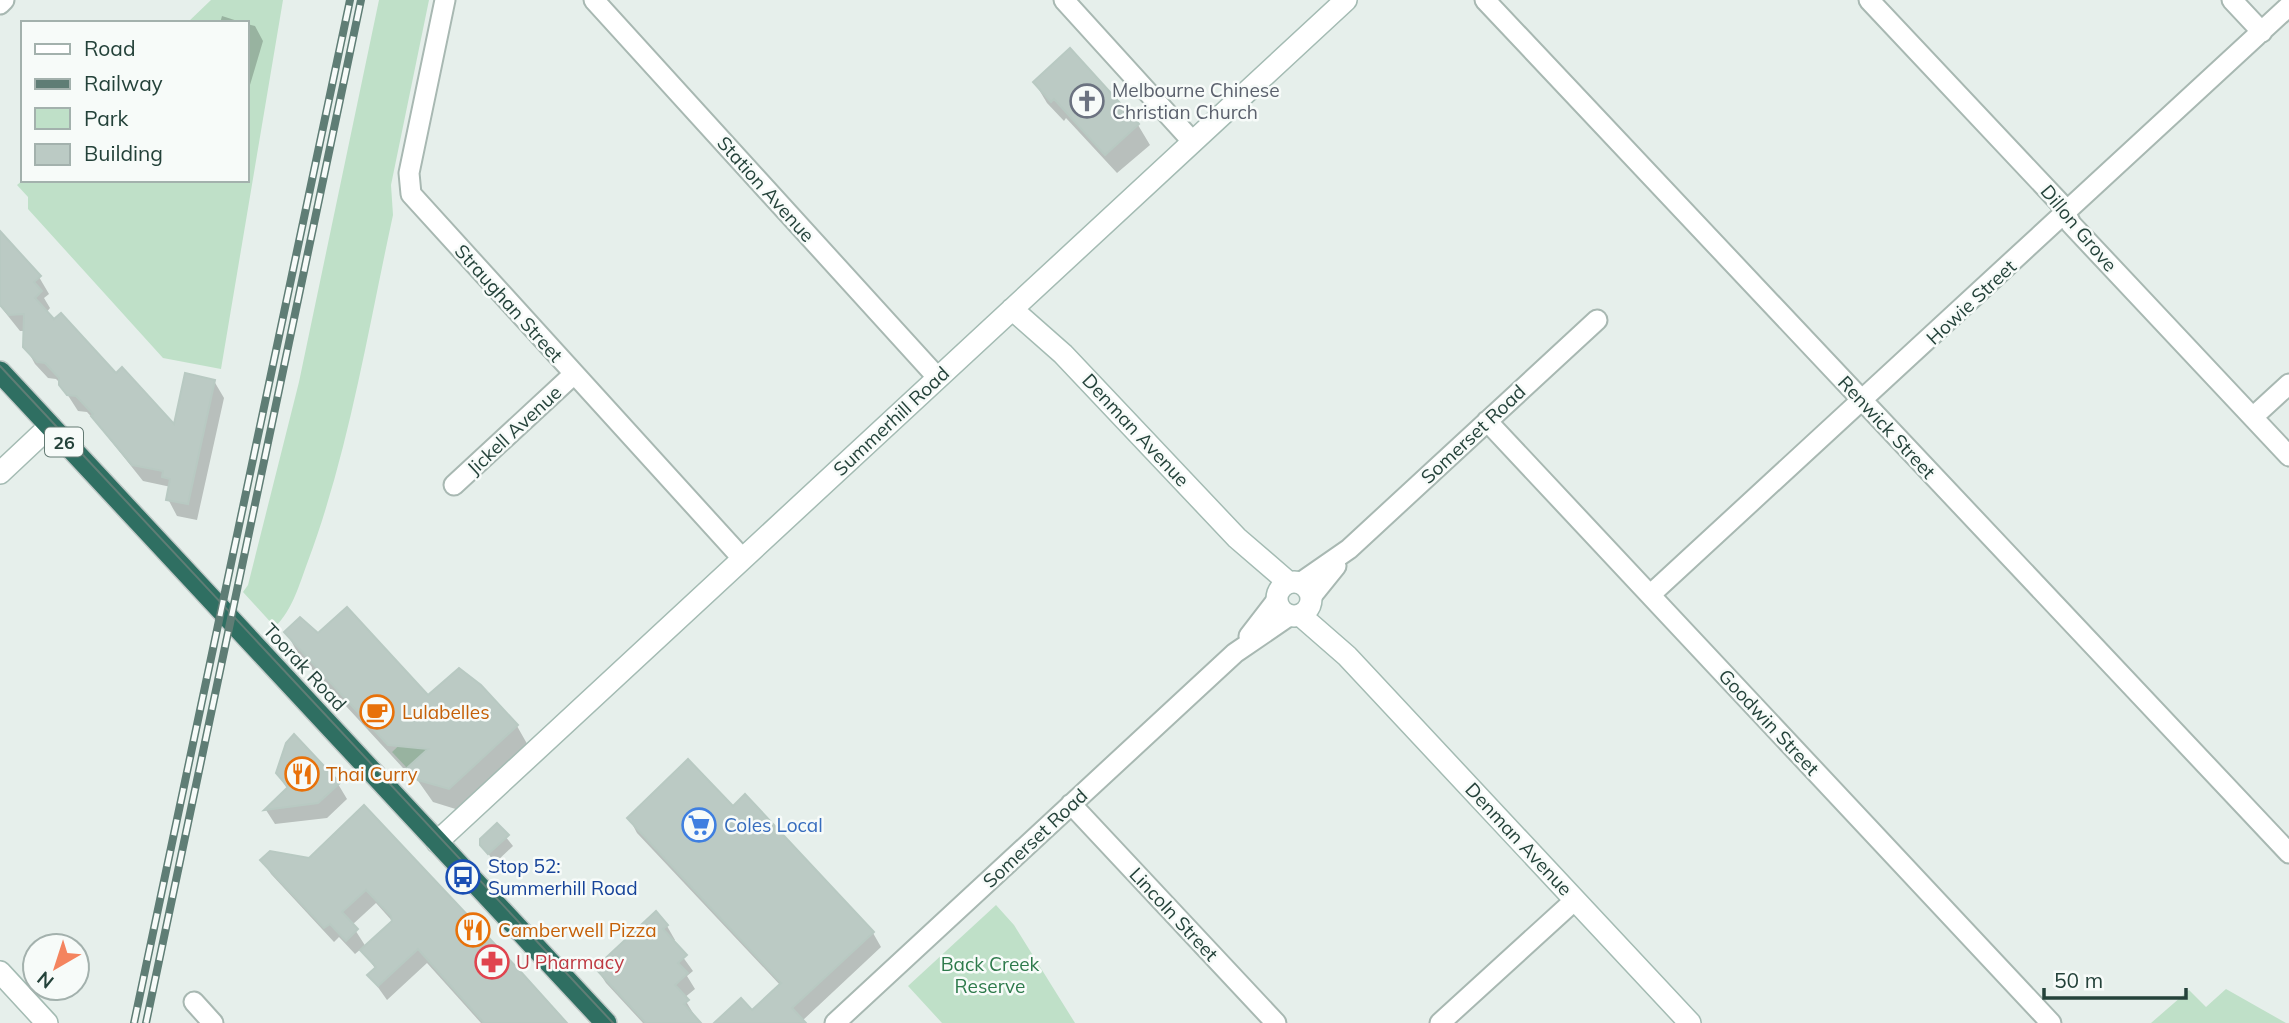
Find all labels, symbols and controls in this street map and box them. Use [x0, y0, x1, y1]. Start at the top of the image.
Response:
legend [21, 21, 248, 182]
text: Road [84, 35, 135, 61]
text: Railway [84, 70, 163, 96]
place label: Melbourne Chinese Christian Church [1112, 78, 1280, 124]
church icon: Melbourne Chinese Christian Church [1068, 82, 1106, 120]
text: Park [84, 105, 128, 131]
street label: Station Avenue [712, 131, 820, 247]
text: Building [84, 140, 163, 166]
street label: Dillon Grove [2036, 180, 2122, 276]
street label: Straughan Street [450, 239, 568, 367]
street label: Howie Street [1921, 254, 2021, 350]
street label: Summerhill Road [828, 361, 954, 481]
street label: Denman Avenue [1077, 368, 1195, 492]
street label: Renwick Street [1833, 371, 1941, 484]
street label: Somerset Road [1416, 379, 1530, 489]
street label: Jickell Avenue [462, 380, 566, 480]
road number: 26 [45, 428, 83, 457]
street label: Toorak Road [258, 618, 352, 716]
street label: Goodwin Street [1714, 664, 1825, 780]
cafe icon: Lulabelles [358, 693, 396, 731]
place label: Lulabelles [402, 700, 490, 724]
restaurant icon: Thai Curry [283, 755, 321, 793]
place label: Thai Curry [326, 762, 418, 786]
street label: Denman Avenue [1460, 777, 1578, 901]
street label: Somerset Road [978, 783, 1092, 893]
supermarket icon: Coles Local [680, 806, 718, 844]
place label: Coles Local [724, 813, 823, 837]
place label: Stop 52: Summerhill Road [488, 854, 638, 900]
bus stop icon: Stop 52: Summerhill Road [444, 858, 482, 896]
street label: Lincoln Street [1125, 862, 1224, 966]
restaurant icon: Camberwell Pizza [454, 911, 492, 949]
place label: Camberwell Pizza [498, 918, 657, 942]
north arrow [21, 932, 91, 1002]
pharmacy icon: U Pharmacy [473, 943, 511, 981]
place label: U Pharmacy [516, 950, 624, 974]
park label: Back Creek Reserve [941, 952, 1040, 998]
scale bar [2044, 956, 2186, 1000]
text: N [32, 966, 58, 994]
text: 50 m [2054, 967, 2103, 993]

